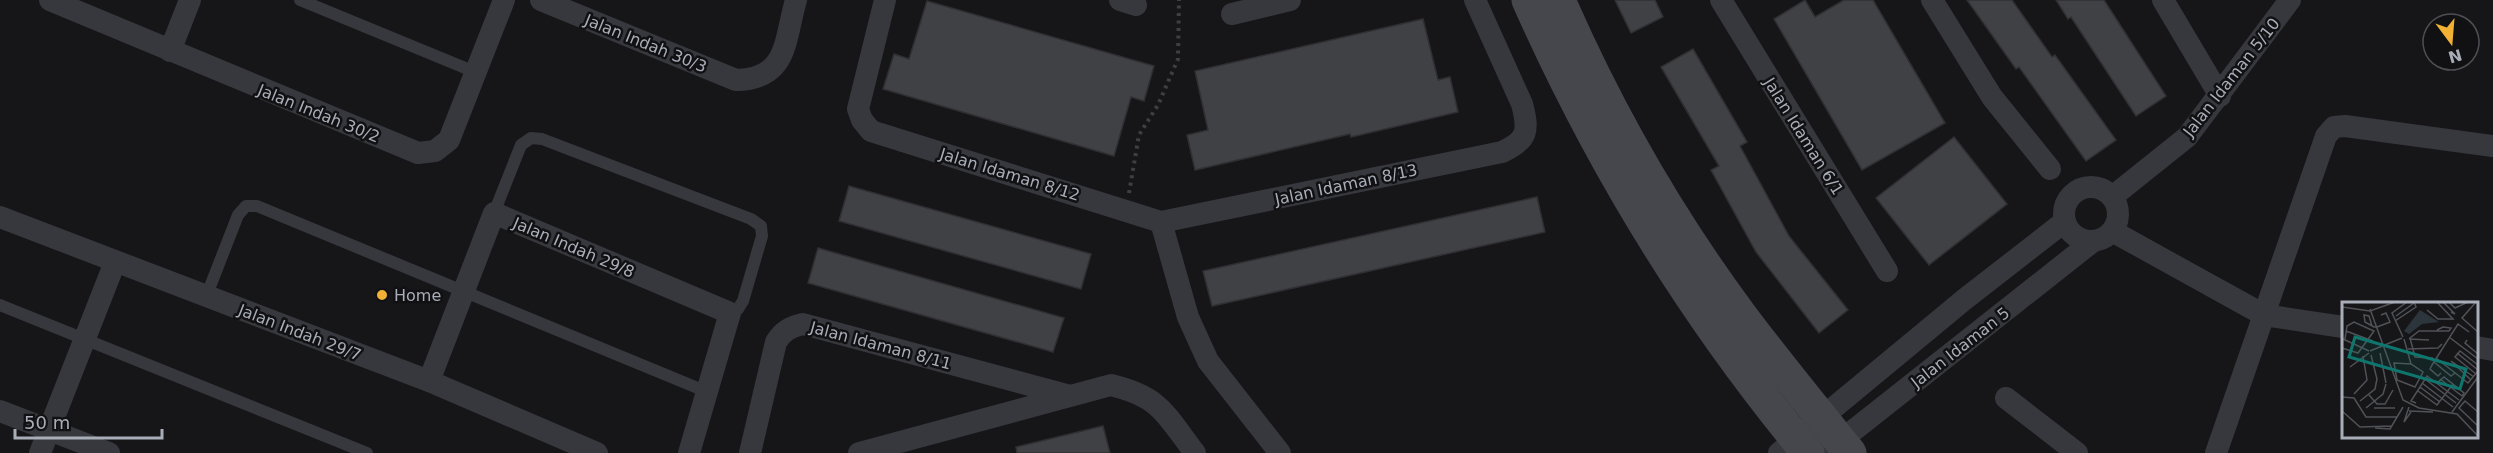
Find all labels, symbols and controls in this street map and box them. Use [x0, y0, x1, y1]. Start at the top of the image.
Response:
street label: Jalan Indah 30/3 [581, 10, 710, 77]
north arrow [2421, 12, 2481, 72]
street label: Jalan Idaman 5/10 [2179, 14, 2284, 141]
text: N [2446, 45, 2464, 67]
street label: Jalan Idaman 6/1 [1759, 73, 1847, 199]
street label: Jalan Indah 30/2 [254, 80, 383, 147]
street label: Jalan Idaman 8/12 [937, 144, 1082, 205]
street label: Jalan Idaman 8/13 [1272, 160, 1419, 209]
street label: Jalan Indah 29/8 [509, 213, 637, 282]
place label: Home [394, 286, 441, 305]
marker: Home [375, 288, 389, 302]
street label: Jalan Indah 29/7 [235, 300, 364, 365]
inset map [2342, 302, 2478, 438]
street label: Jalan Idaman 5 [1907, 303, 2013, 392]
street label: Jalan Idaman 8/11 [807, 317, 953, 373]
scale bar [15, 402, 162, 440]
text: 50 m [24, 412, 70, 433]

